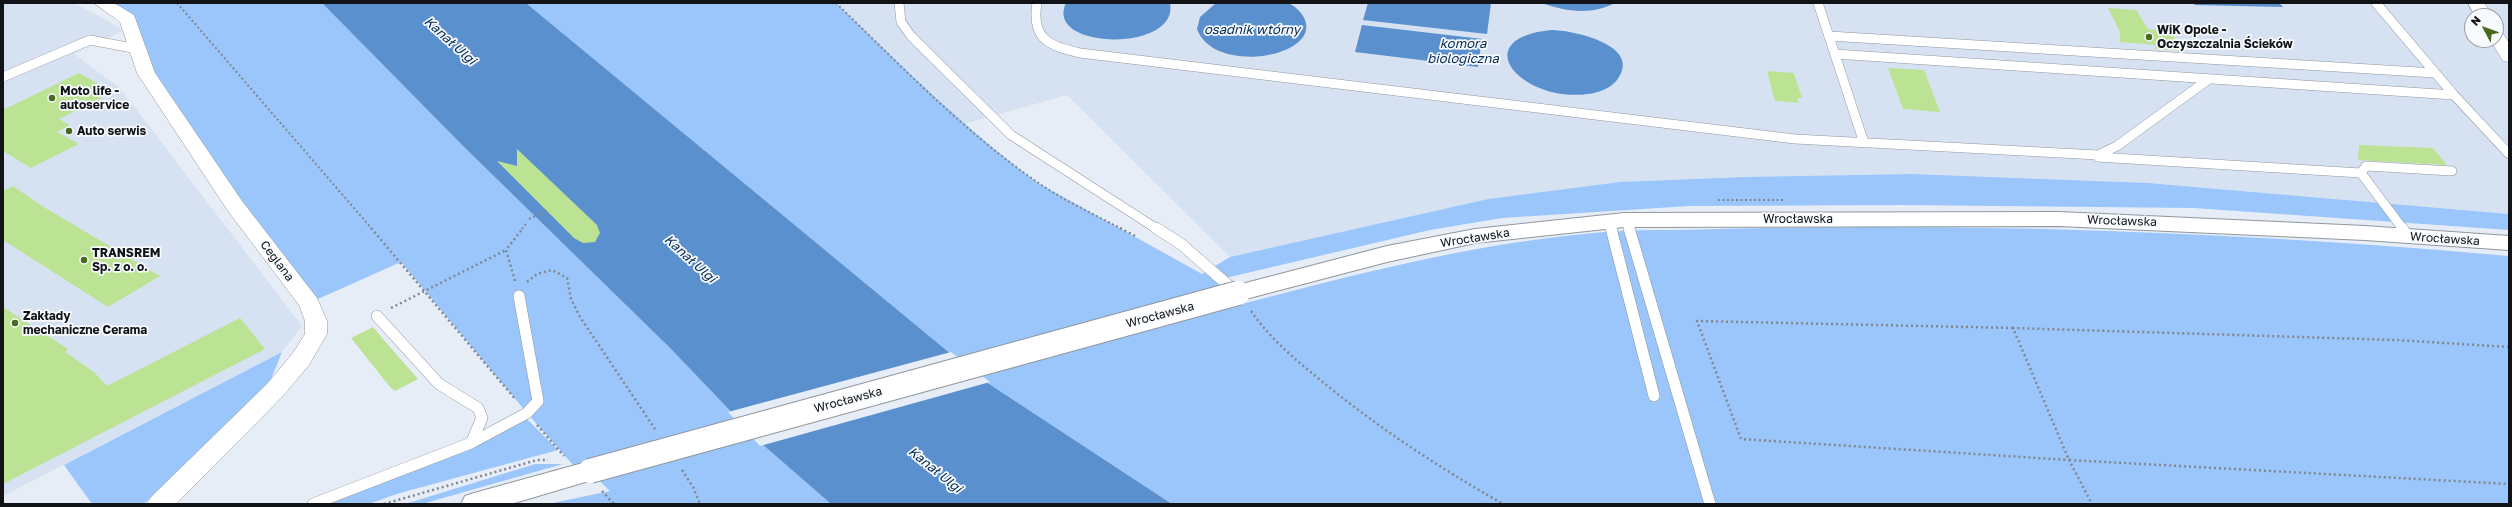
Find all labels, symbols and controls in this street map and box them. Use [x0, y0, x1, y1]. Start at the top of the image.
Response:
north arrow [2464, 8, 2504, 48]
text: N [2468, 13, 2483, 28]
water label: Kanał Ulgi [421, 14, 479, 68]
water label: osadnik wtórny [1204, 22, 1300, 38]
place label: WiK Opole - Oczyszczalnia Ścieków [2157, 23, 2293, 51]
marker: WiK Opole - Oczyszczalnia Ścieków [2144, 32, 2154, 42]
water label: komora biologiczna [1427, 36, 1499, 67]
place label: Moto life - autoservice [60, 84, 129, 112]
marker: Moto life - autoservice [47, 93, 57, 103]
place label: Auto serwis [77, 124, 146, 138]
marker: Auto serwis [64, 126, 74, 136]
street label: Wrocławska [1763, 212, 1833, 226]
street label: Wrocławska [2087, 213, 2157, 229]
street label: Wrocławska [1439, 225, 1511, 251]
street label: Wrocławska [2410, 229, 2480, 249]
water label: Kanał Ulgi [661, 232, 719, 286]
street label: Ceglana [257, 238, 297, 284]
place label: TRANSREM Sp. z o. o. [92, 246, 160, 274]
marker: TRANSREM Sp. z o. o. [79, 255, 89, 265]
street label: Wrocławska [1124, 299, 1196, 331]
place label: Zakłady mechaniczne Cerama [23, 309, 147, 337]
marker: Zakłady mechaniczne Cerama [10, 318, 20, 328]
street label: Wrocławska [812, 384, 884, 416]
water label: Kanał Ulgi [905, 444, 965, 496]

